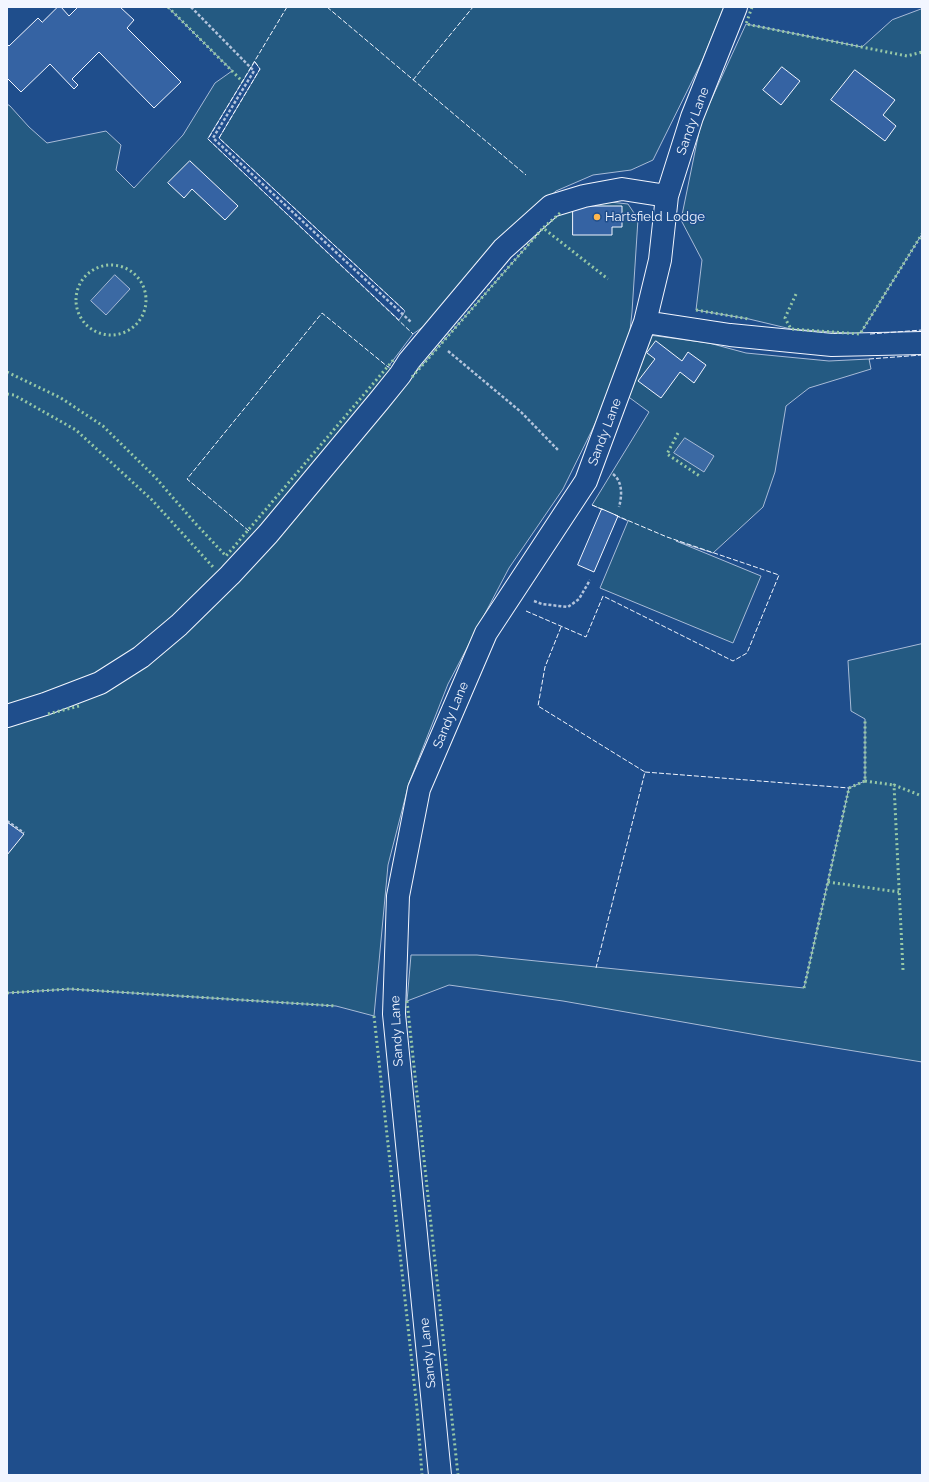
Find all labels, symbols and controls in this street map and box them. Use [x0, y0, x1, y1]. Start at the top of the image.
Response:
street label: Sandy Lane [674, 85, 712, 157]
place label: Hartsfield Lodge [605, 209, 705, 225]
marker: Hartsfield Lodge [592, 212, 602, 222]
street label: Sandy Lane [585, 396, 625, 468]
street label: Sandy Lane [430, 679, 472, 751]
street label: Sandy Lane [387, 995, 407, 1067]
street label: Sandy Lane [417, 1317, 439, 1389]

